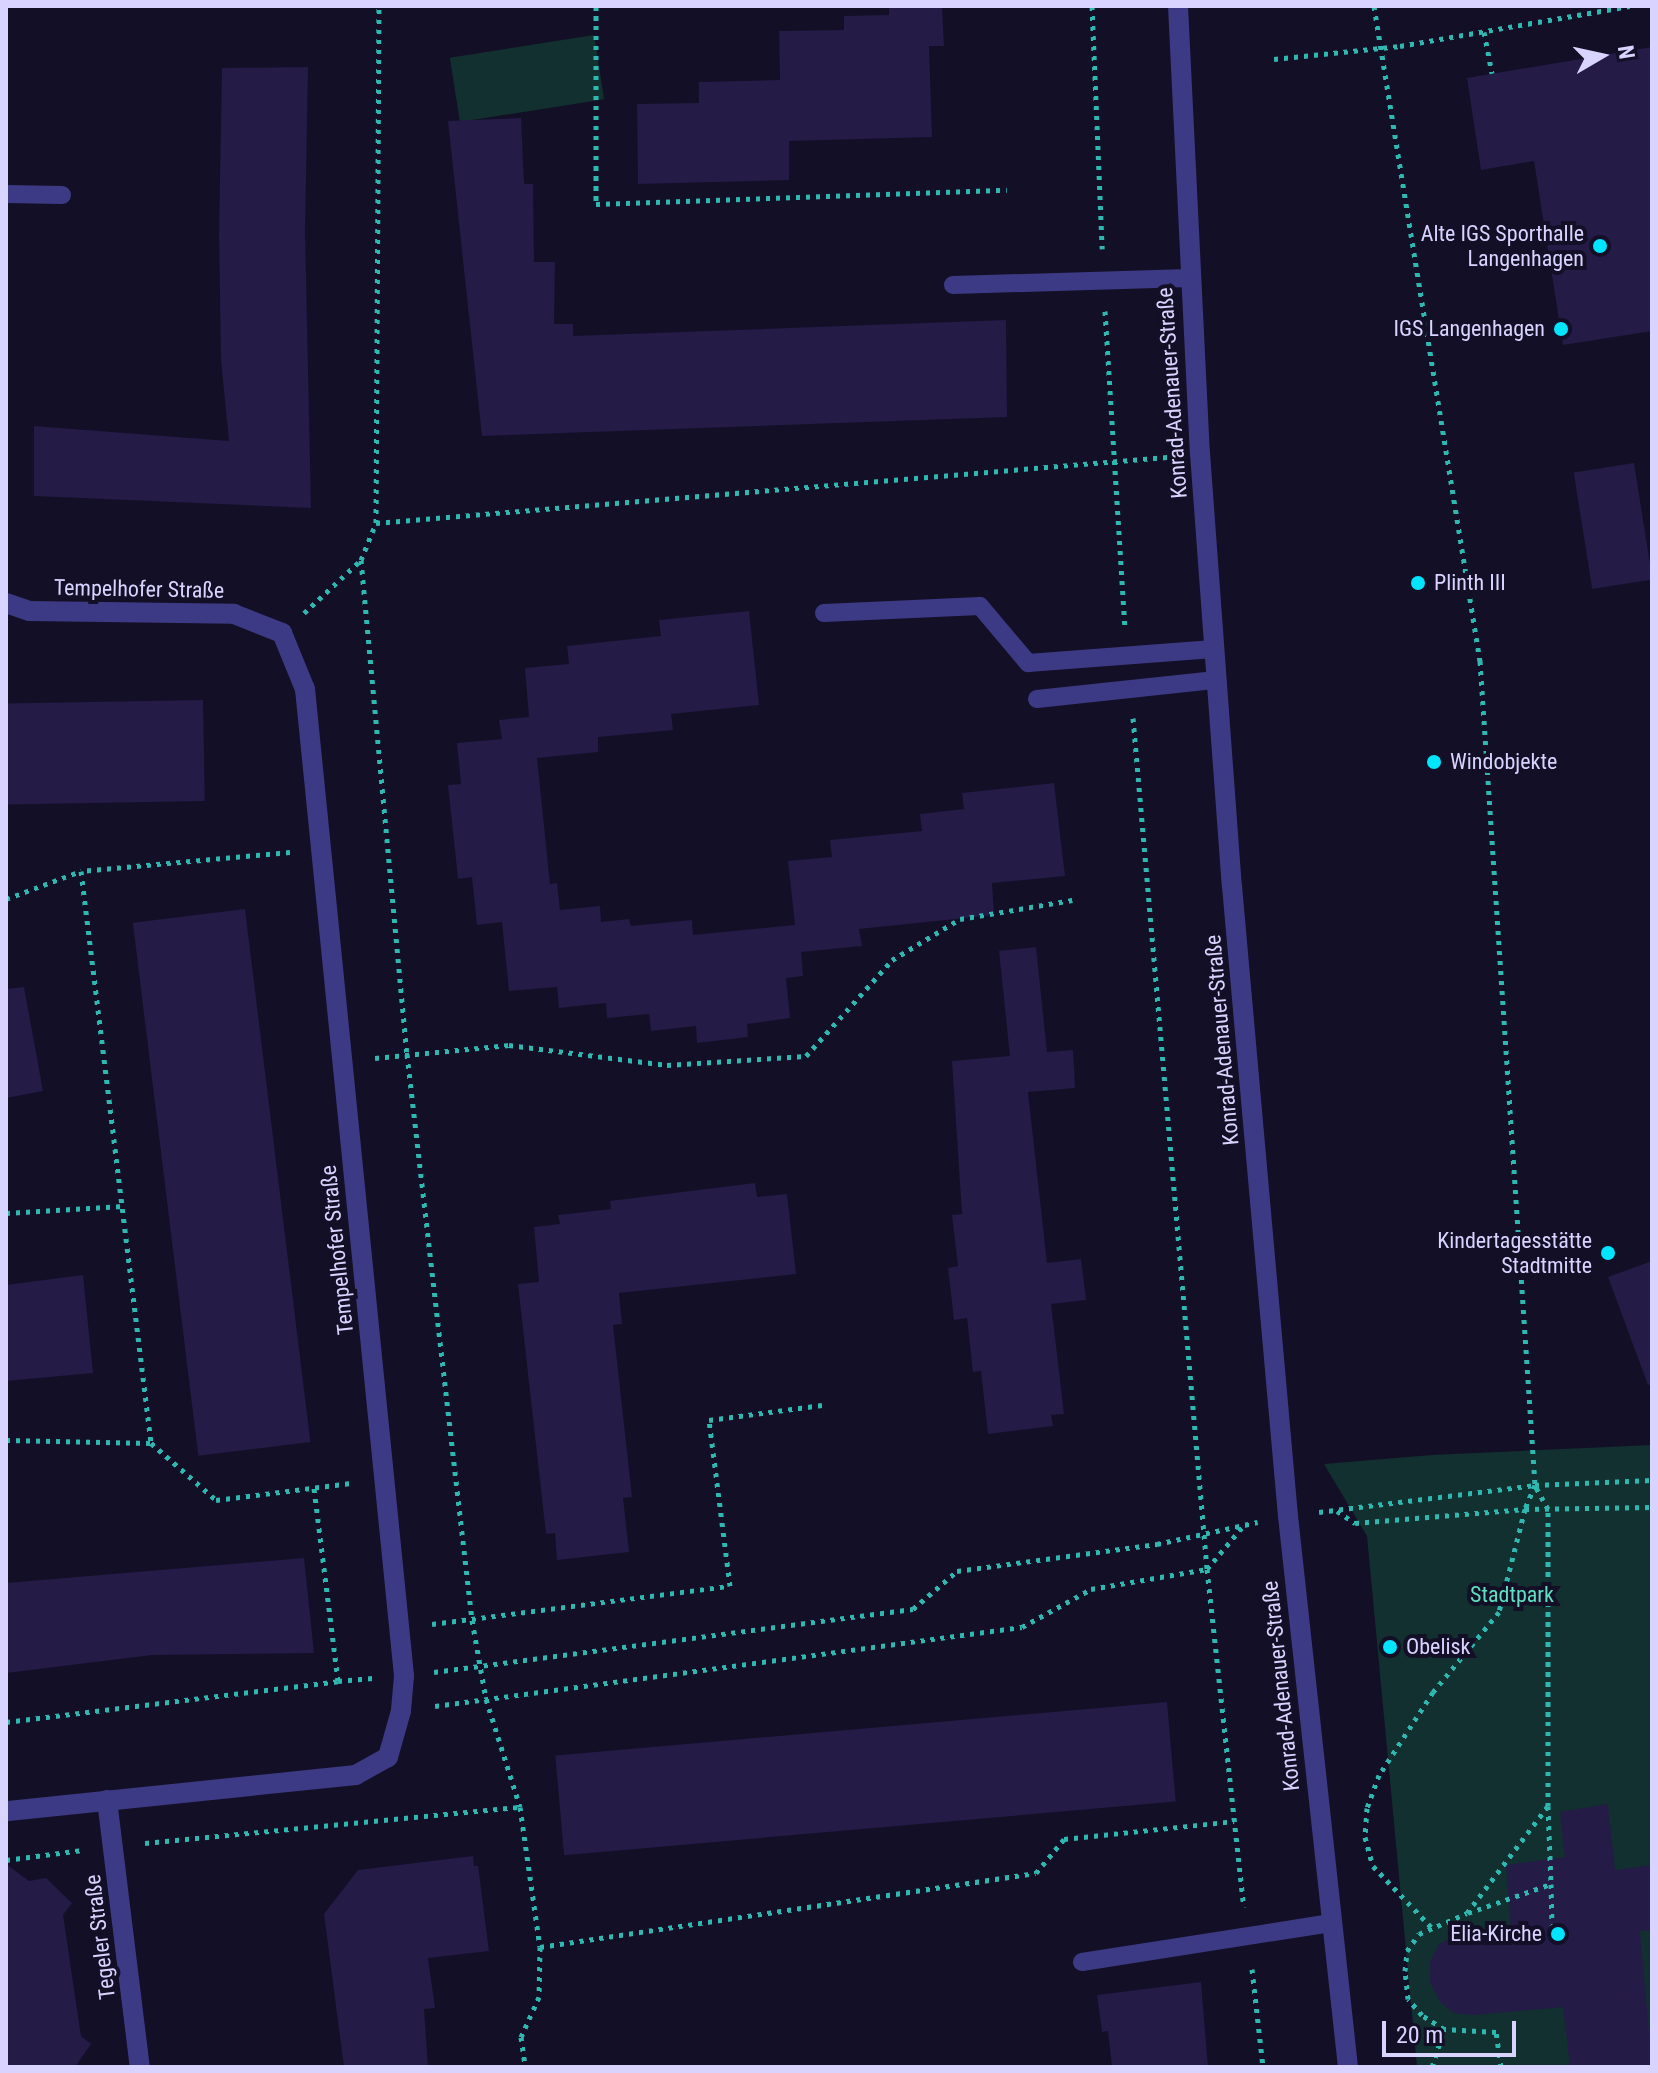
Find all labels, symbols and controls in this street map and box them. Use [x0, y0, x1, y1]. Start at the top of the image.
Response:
north arrow [1562, 16, 1642, 96]
text: N [1613, 44, 1640, 61]
place label: Alte IGS Sporthalle Langenhagen [1421, 220, 1584, 272]
marker: Alte IGS Sporthalle Langenhagen [1591, 237, 1609, 255]
street label: Konrad-Adenauer-Straße [1151, 287, 1193, 499]
place label: IGS Langenhagen [1394, 316, 1545, 342]
marker: IGS Langenhagen [1552, 320, 1570, 338]
place label: Plinth III [1434, 570, 1506, 596]
street label: Tempelhofer Straße [54, 574, 224, 604]
marker: Plinth III [1409, 574, 1427, 592]
place label: Windobjekte [1450, 749, 1557, 775]
marker: Windobjekte [1425, 753, 1443, 771]
street label: Konrad-Adenauer-Straße [1200, 934, 1244, 1146]
street label: Tempelhofer Straße [315, 1164, 359, 1336]
place label: Kindertagesstätte Stadtmitte [1437, 1227, 1592, 1278]
marker: Kindertagesstätte Stadtmitte [1599, 1244, 1617, 1262]
street label: Konrad-Adenauer-Straße [1257, 1580, 1305, 1792]
park label: Stadtpark [1470, 1582, 1554, 1608]
place label: Obelisk [1406, 1634, 1470, 1660]
marker: Obelisk [1381, 1638, 1399, 1656]
street label: Tegeler Straße [79, 1873, 121, 2001]
place label: Elia-Kirche [1450, 1921, 1542, 1947]
marker: Elia-Kirche [1549, 1925, 1567, 1943]
scale bar [1386, 2005, 1520, 2055]
text: 20 m [1396, 2021, 1443, 2049]

